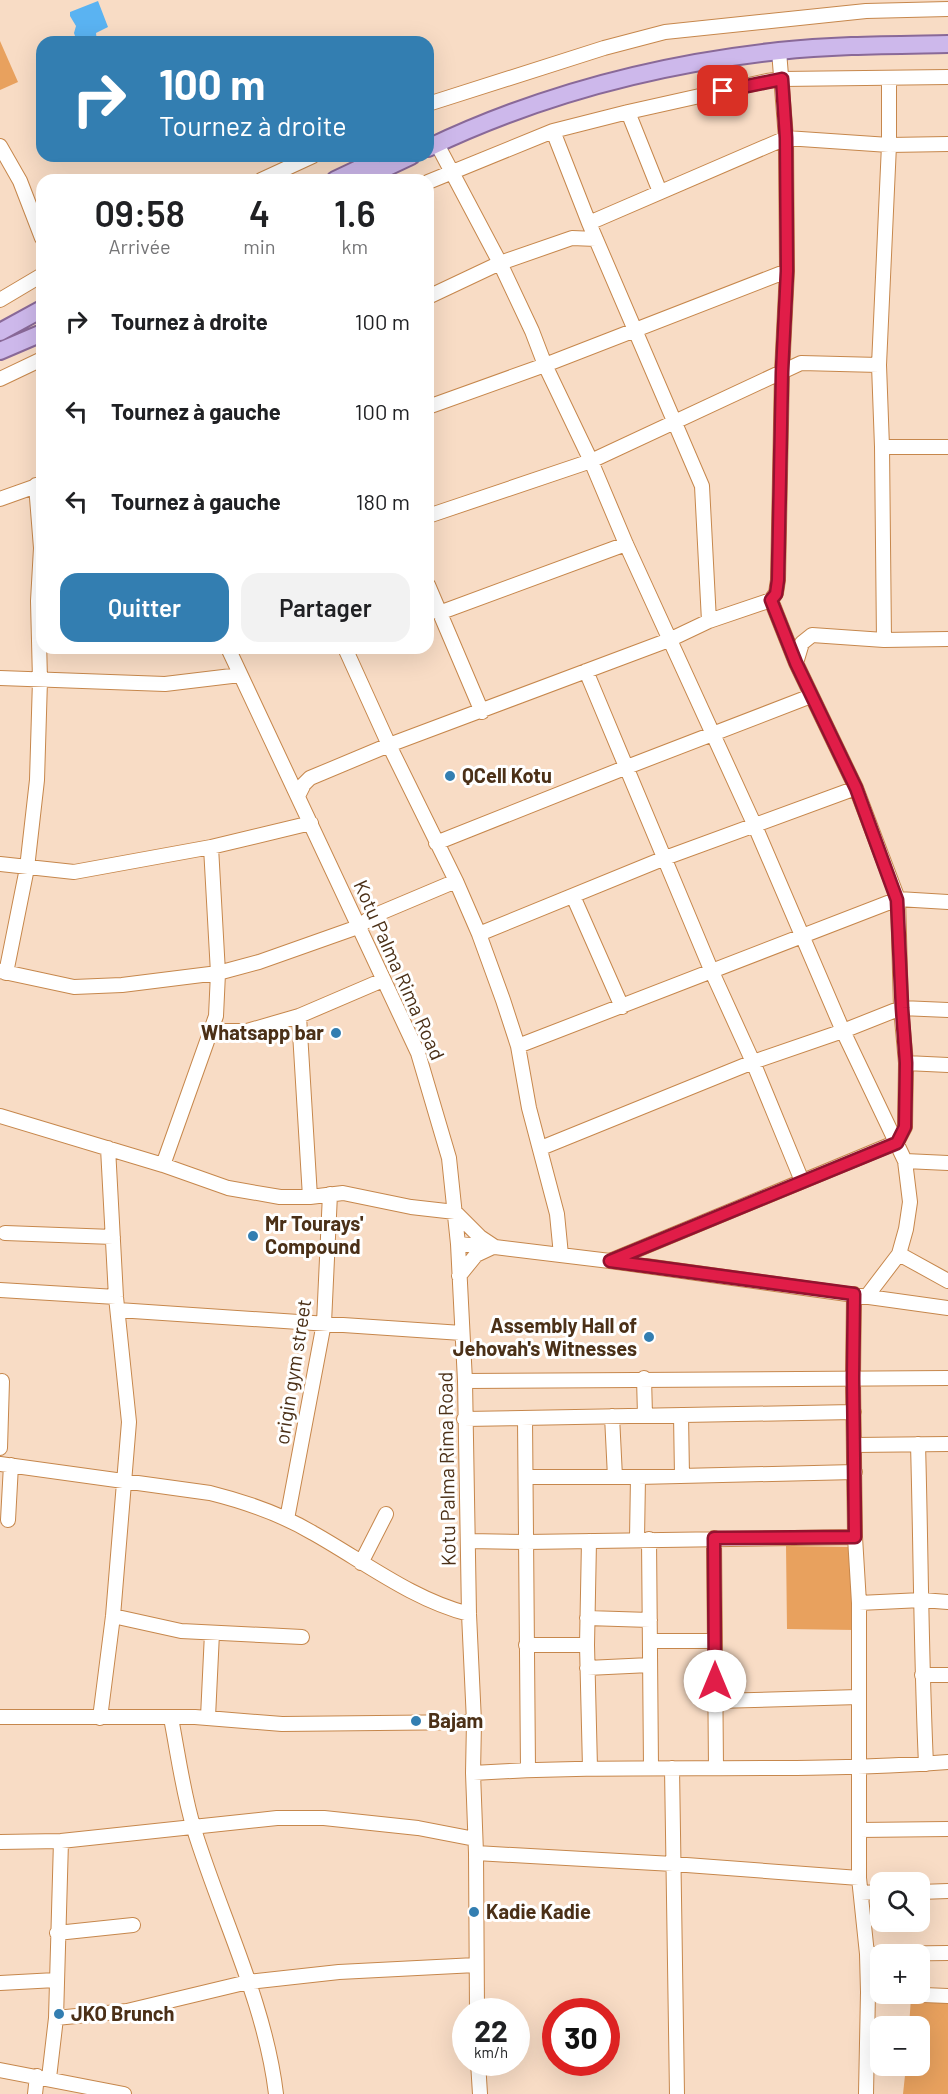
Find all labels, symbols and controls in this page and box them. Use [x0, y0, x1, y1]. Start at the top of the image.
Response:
text: 100 m [159, 58, 265, 108]
icon: right [60, 60, 138, 138]
pin [697, 65, 748, 116]
icon: arrive [706, 74, 739, 107]
text: Tournez à droite [159, 109, 347, 141]
text: 09:58 [94, 191, 185, 234]
text: 4 [249, 191, 270, 234]
text: 1.6 [334, 191, 376, 234]
text: Arrivée [108, 234, 171, 258]
text: min [243, 234, 276, 258]
text: km [342, 234, 368, 258]
icon: right [60, 305, 93, 338]
text: Tournez à droite [111, 308, 268, 334]
text: 100 m [355, 308, 410, 334]
icon: left [60, 395, 93, 428]
text: Tournez à gauche [111, 398, 281, 424]
text: 100 m [355, 398, 410, 424]
icon: left [60, 485, 93, 518]
text: Tournez à gauche [111, 488, 281, 514]
text: 180 m [356, 488, 410, 514]
button: Quitter [60, 573, 229, 642]
button: Partager [241, 573, 410, 642]
place label: QCell Kotu [462, 763, 552, 787]
marker: QCell Kotu [443, 769, 457, 783]
street label: Kotu Palma Rima Road [349, 876, 450, 1063]
place label: Whatsapp bar [201, 1020, 324, 1044]
marker: Whatsapp bar [329, 1026, 343, 1040]
place label: Mr Tourays' Compound [265, 1211, 364, 1258]
marker: Mr Tourays' Compound [246, 1229, 260, 1243]
street label: origin gym street [269, 1297, 315, 1446]
place label: Assembly Hall of Jehovah's Witnesses [453, 1313, 637, 1360]
marker: Assembly Hall of Jehovah's Witnesses [642, 1330, 656, 1344]
street label: Kotu Palma Rima Road [432, 1372, 460, 1566]
position arrow [683, 1649, 747, 1713]
place label: Bajam [428, 1708, 483, 1732]
marker: Bajam [409, 1714, 423, 1728]
map controls [870, 1872, 930, 2076]
button: search [870, 1872, 930, 1932]
place label: Kadie Kadie [486, 1899, 591, 1923]
marker: Kadie Kadie [467, 1905, 481, 1919]
button: + [870, 1944, 930, 2004]
speed limit sign: 30 [542, 1998, 620, 2076]
place label: JKO Brunch [71, 2001, 175, 2025]
marker: JKO Brunch [52, 2007, 66, 2021]
text: 22 [474, 2012, 508, 2048]
button: − [870, 2016, 930, 2076]
text: km/h [474, 2043, 508, 2061]

